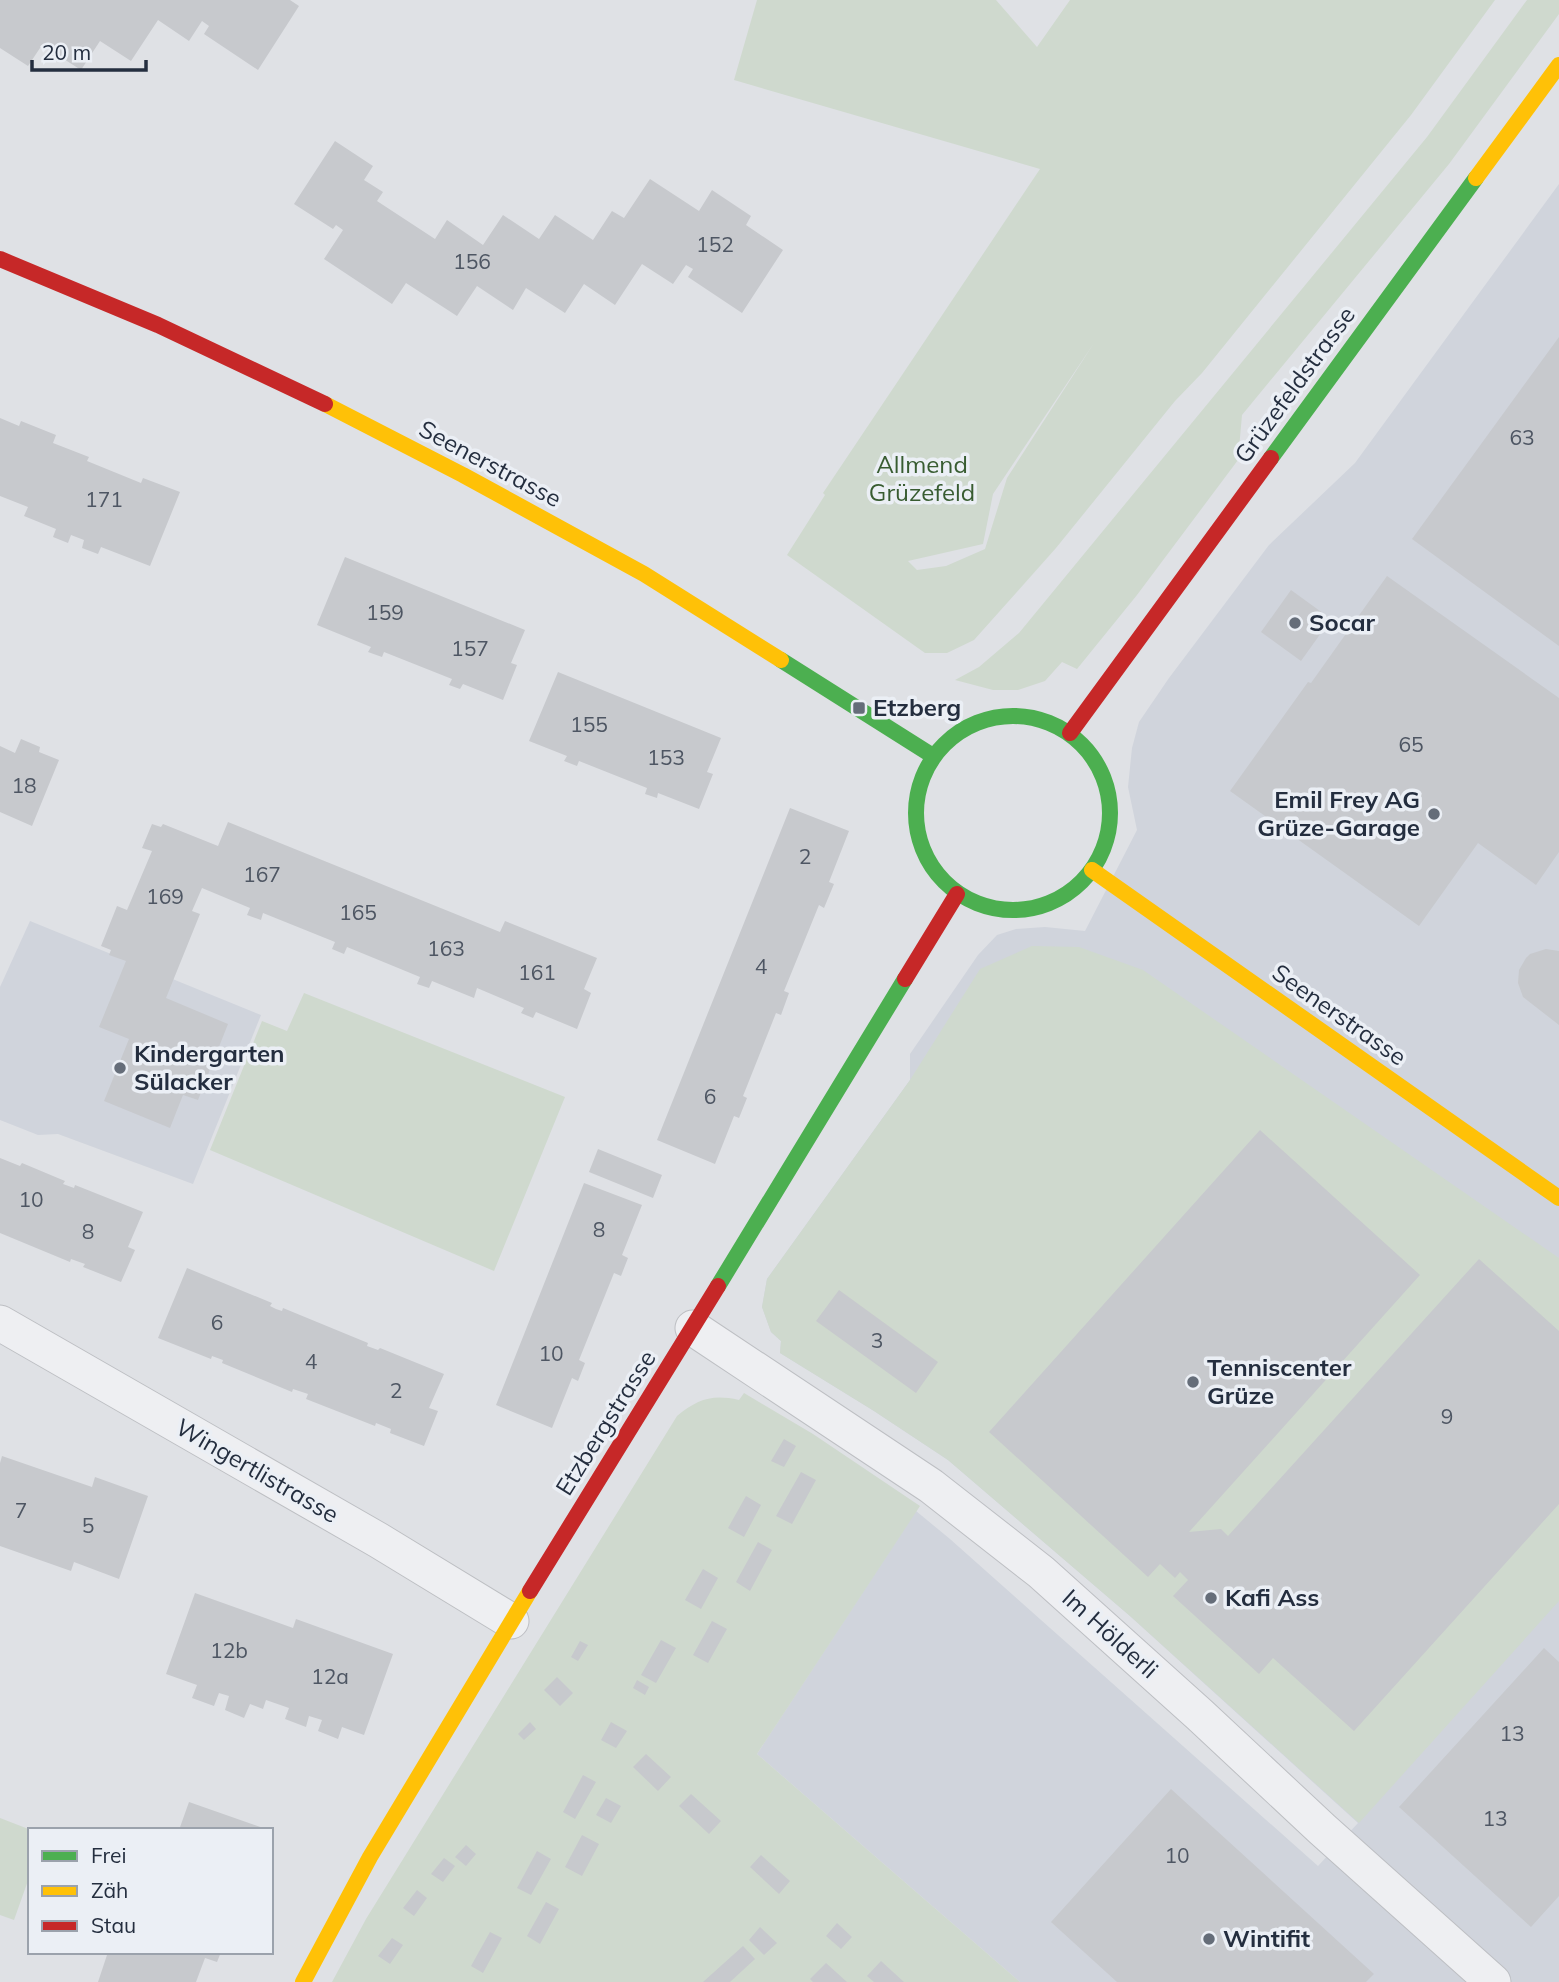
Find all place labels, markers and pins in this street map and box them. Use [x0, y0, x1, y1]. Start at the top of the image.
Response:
place label: Socar [1309, 607, 1376, 637]
marker: Socar [1287, 615, 1303, 631]
place label: Etzberg [873, 692, 961, 722]
marker: Etzberg [851, 700, 867, 716]
place label: Emil Frey AG Grüze-Garage [1257, 784, 1420, 842]
marker: Emil Frey AG Grüze-Garage [1426, 806, 1442, 822]
place label: Kindergarten Sülacker [134, 1038, 285, 1096]
marker: Kindergarten Sülacker [112, 1060, 128, 1076]
place label: Tenniscenter Grüze [1207, 1352, 1352, 1410]
marker: Tenniscenter Grüze [1185, 1374, 1201, 1390]
place label: Kafi Ass [1225, 1582, 1319, 1612]
marker: Kafi Ass [1203, 1590, 1219, 1606]
place label: Wintifit [1223, 1923, 1310, 1953]
marker: Wintifit [1201, 1931, 1217, 1947]

